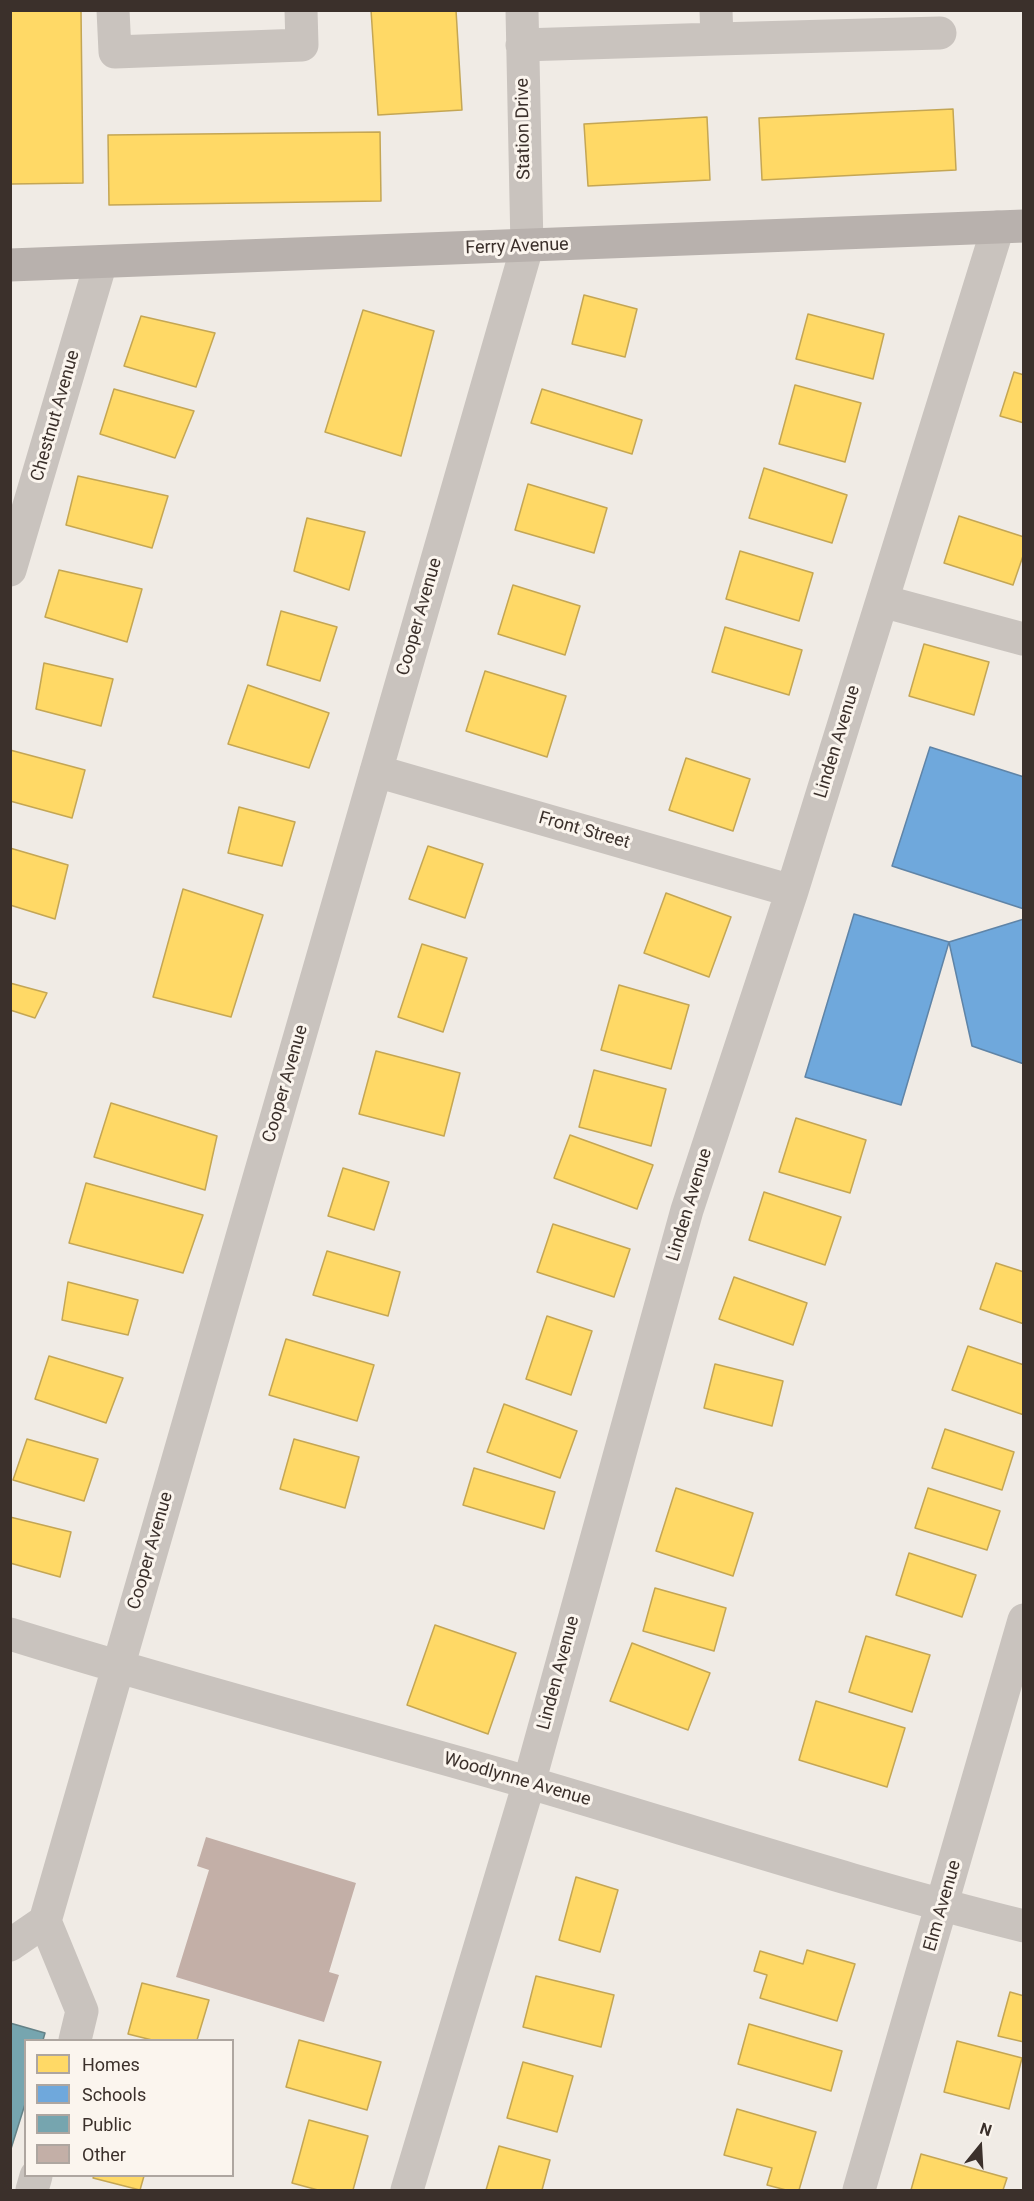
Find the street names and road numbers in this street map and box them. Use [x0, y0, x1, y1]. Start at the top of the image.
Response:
street label: Station Drive [512, 78, 536, 180]
street label: Ferry Avenue [465, 234, 569, 260]
street label: Chestnut Avenue [27, 348, 85, 484]
street label: Cooper Avenue [393, 556, 447, 678]
street label: Linden Avenue [811, 683, 865, 801]
street label: Front Street [536, 808, 632, 854]
street label: Cooper Avenue [259, 1023, 313, 1145]
street label: Linden Avenue [663, 1146, 717, 1264]
street label: Cooper Avenue [124, 1490, 178, 1612]
street label: Linden Avenue [533, 1614, 585, 1732]
street label: Woodlynne Avenue [441, 1749, 593, 1811]
street label: Elm Avenue [920, 1858, 966, 1954]

